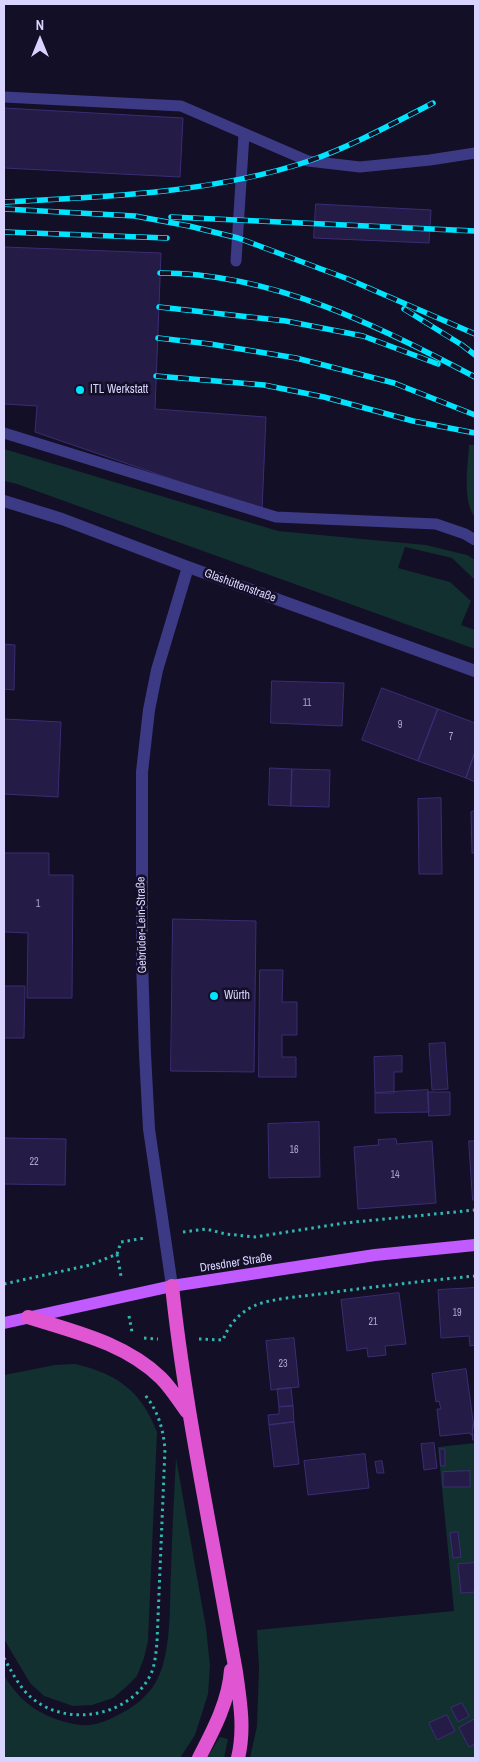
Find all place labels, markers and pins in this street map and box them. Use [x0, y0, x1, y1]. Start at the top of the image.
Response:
place label: ITL Werkstatt [90, 383, 148, 397]
marker: ITL Werkstatt [74, 384, 86, 396]
place label: Würth [224, 989, 250, 1003]
marker: Würth [208, 990, 220, 1002]

